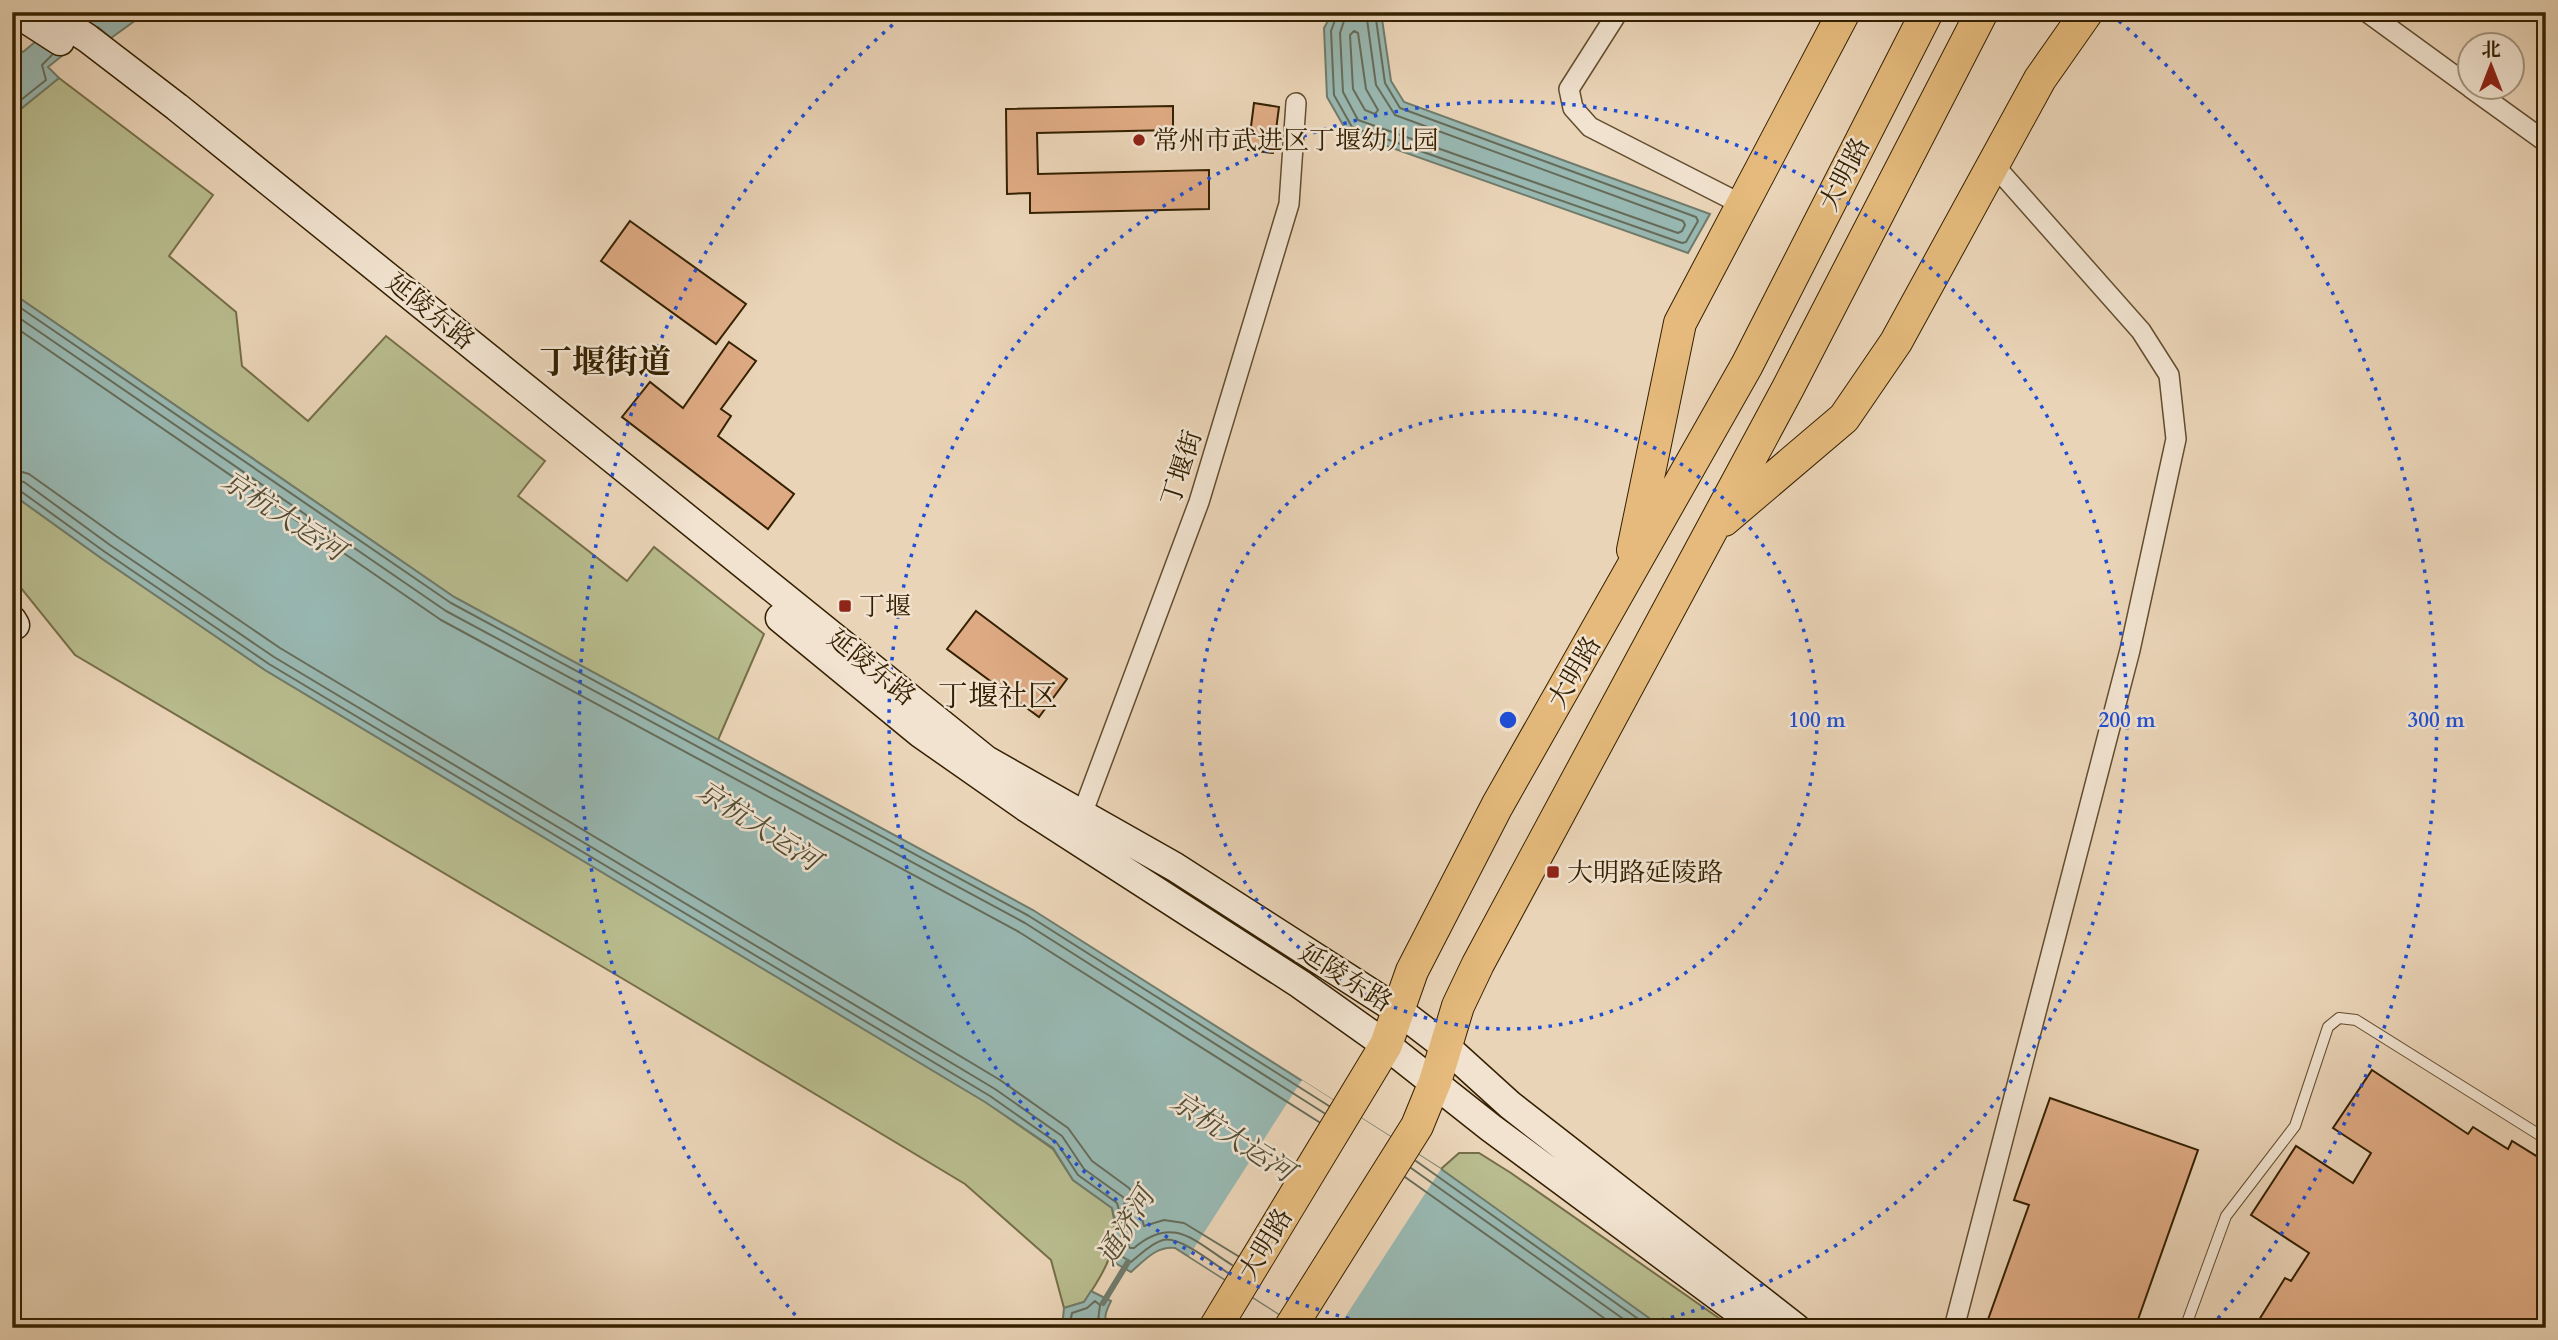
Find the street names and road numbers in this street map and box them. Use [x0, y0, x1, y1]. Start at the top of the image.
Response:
street label: 大明路 [1811, 132, 1878, 217]
street label: 延陵东路 [379, 265, 482, 358]
street label: 丁堰街 [1153, 426, 1210, 511]
street label: 延陵东路 [820, 621, 923, 714]
street label: 大明路 [1540, 630, 1609, 715]
street label: 延陵东路 [1292, 935, 1399, 1020]
street label: 大明路 [1230, 1202, 1301, 1287]

